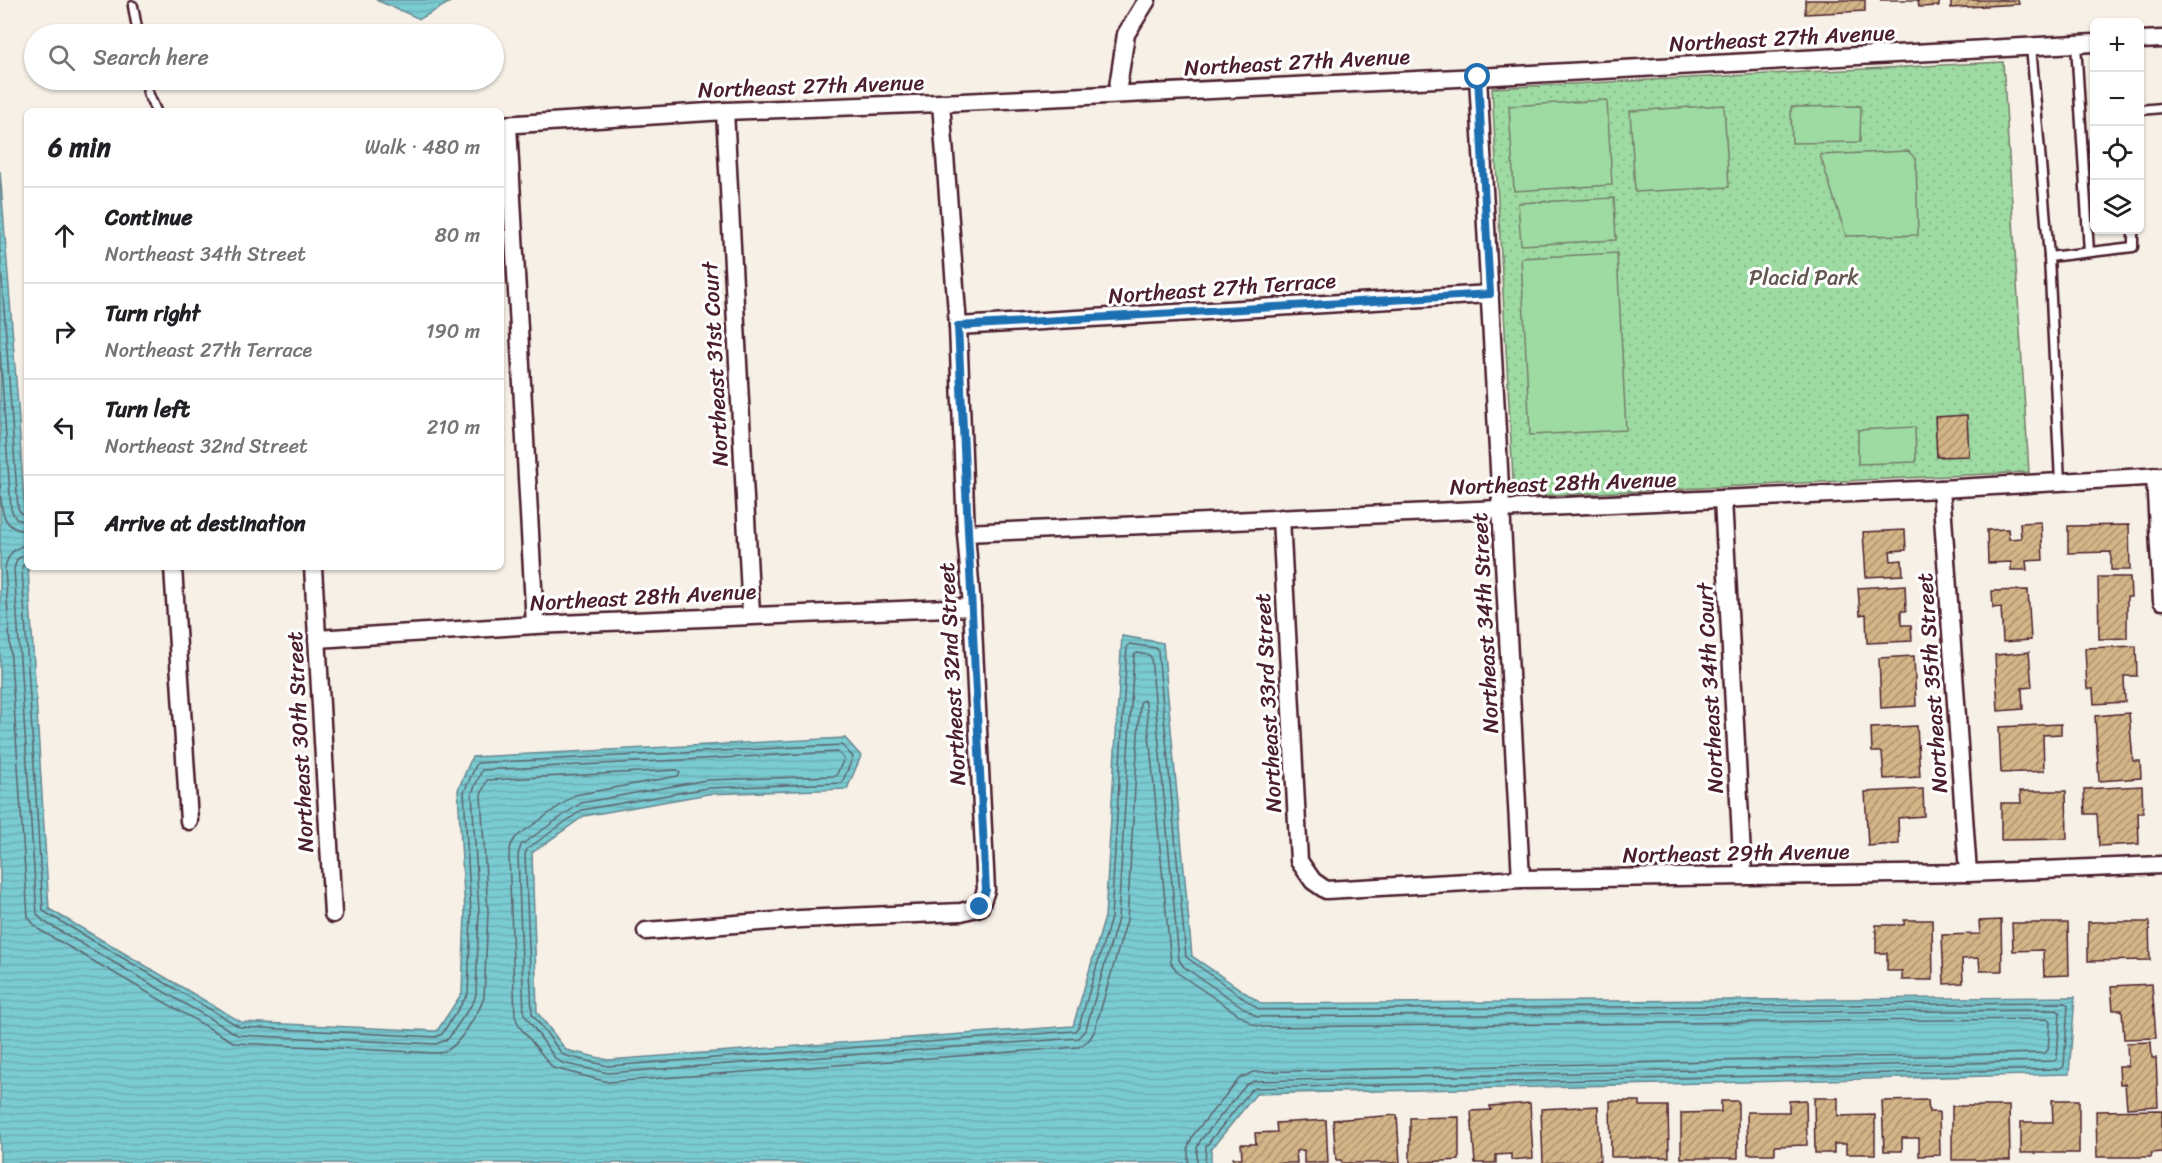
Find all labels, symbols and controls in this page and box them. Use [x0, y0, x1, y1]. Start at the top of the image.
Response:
street label: Northeast 27th Avenue [1668, 13, 1896, 63]
map controls [2090, 18, 2144, 234]
button: + [2090, 18, 2144, 72]
search box [24, 24, 504, 90]
street label: Northeast 27th Avenue [1183, 37, 1411, 87]
text: Search here [93, 38, 209, 77]
icon: search [45, 41, 78, 74]
street label: Northeast 27th Avenue [697, 63, 925, 109]
route start [1464, 63, 1490, 89]
button: − [2090, 72, 2144, 126]
text: 6 min [48, 124, 111, 170]
button: locate [2090, 126, 2144, 180]
text: Walk · 480 m [365, 130, 480, 165]
button: layers [2090, 180, 2144, 234]
text: Continue [105, 198, 193, 237]
text: 80 m [435, 218, 480, 253]
icon: ahead [48, 219, 81, 252]
text: Northeast 34th Street [105, 237, 306, 272]
park label: Placid Park [1749, 258, 1859, 297]
street label: Northeast 31st Court [690, 260, 740, 467]
street label: Northeast 27th Terrace [1107, 261, 1337, 315]
text: Turn right [105, 294, 200, 333]
text: 190 m [426, 314, 480, 349]
icon: right [48, 315, 81, 348]
text: Northeast 27th Terrace [105, 333, 312, 368]
text: Turn left [105, 390, 190, 429]
text: 210 m [427, 410, 480, 445]
icon: left [48, 411, 81, 444]
text: Northeast 32nd Street [105, 429, 308, 464]
street label: Northeast 28th Avenue [1449, 460, 1677, 506]
text: Arrive at destination [105, 504, 306, 543]
icon: arrive [48, 507, 81, 540]
street label: Northeast 34th Street [1460, 511, 1510, 734]
street label: Northeast 32nd Street [927, 561, 977, 786]
street label: Northeast 35th Street [1905, 571, 1959, 794]
street label: Northeast 28th Avenue [529, 572, 758, 622]
street label: Northeast 34th Court [1685, 581, 1735, 794]
street label: Northeast 33rd Street [1243, 592, 1293, 814]
street label: Northeast 30th Street [275, 630, 325, 853]
street label: Northeast 29th Avenue [1622, 832, 1850, 874]
route end [966, 893, 992, 919]

